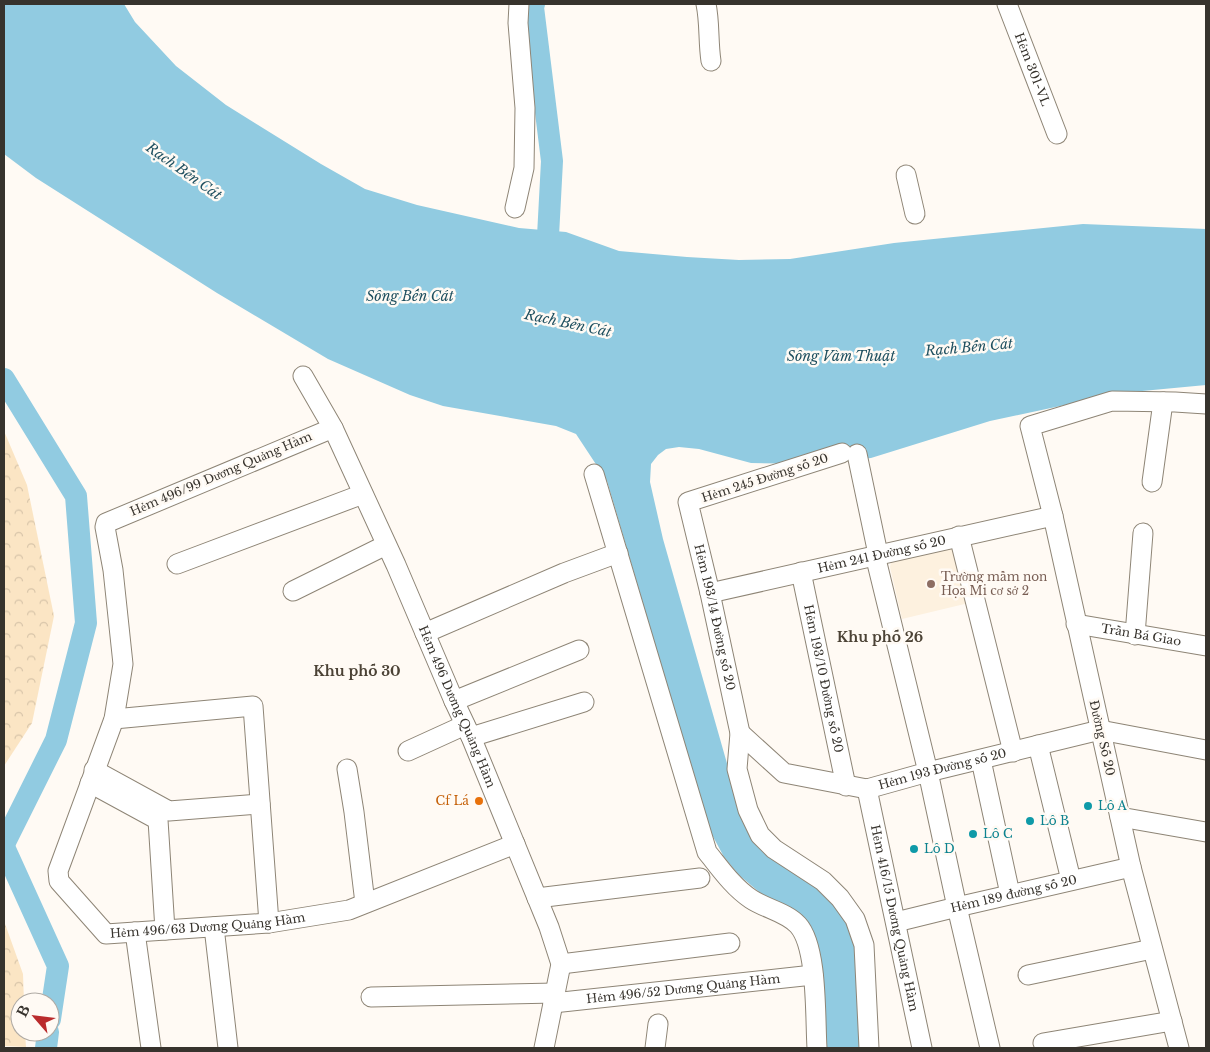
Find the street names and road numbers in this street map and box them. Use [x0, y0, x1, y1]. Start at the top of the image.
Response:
street label: Hẻm 301-VL [1012, 30, 1054, 108]
street label: Hẻm 496/99 Dương Quảng Hàm [128, 428, 314, 519]
street label: Hẻm 245 Đường số 20 [700, 450, 830, 505]
street label: Hẻm 241 Đường số 20 [816, 532, 947, 576]
street label: Hẻm 193/14 Đường số 20 [691, 542, 739, 692]
street label: Hẻm 193/10 Đường số 20 [801, 603, 847, 754]
street label: Trần Bá Giao [1100, 620, 1183, 649]
street label: Hẻm 496 Dương Quảng Hàm [416, 623, 499, 790]
street label: Đường Số 20 [1086, 699, 1118, 777]
street label: Hẻm 193 Đường số 20 [877, 745, 1008, 792]
street label: Hẻm 416/15 Dương Quảng Hàm [868, 823, 922, 1013]
street label: Hẻm 189 đường số 20 [949, 872, 1078, 915]
street label: Hẻm 496/63 Dương Quảng Hàm [109, 909, 306, 941]
street label: Hẻm 496/52 Dương Quảng Hàm [586, 971, 781, 1006]

